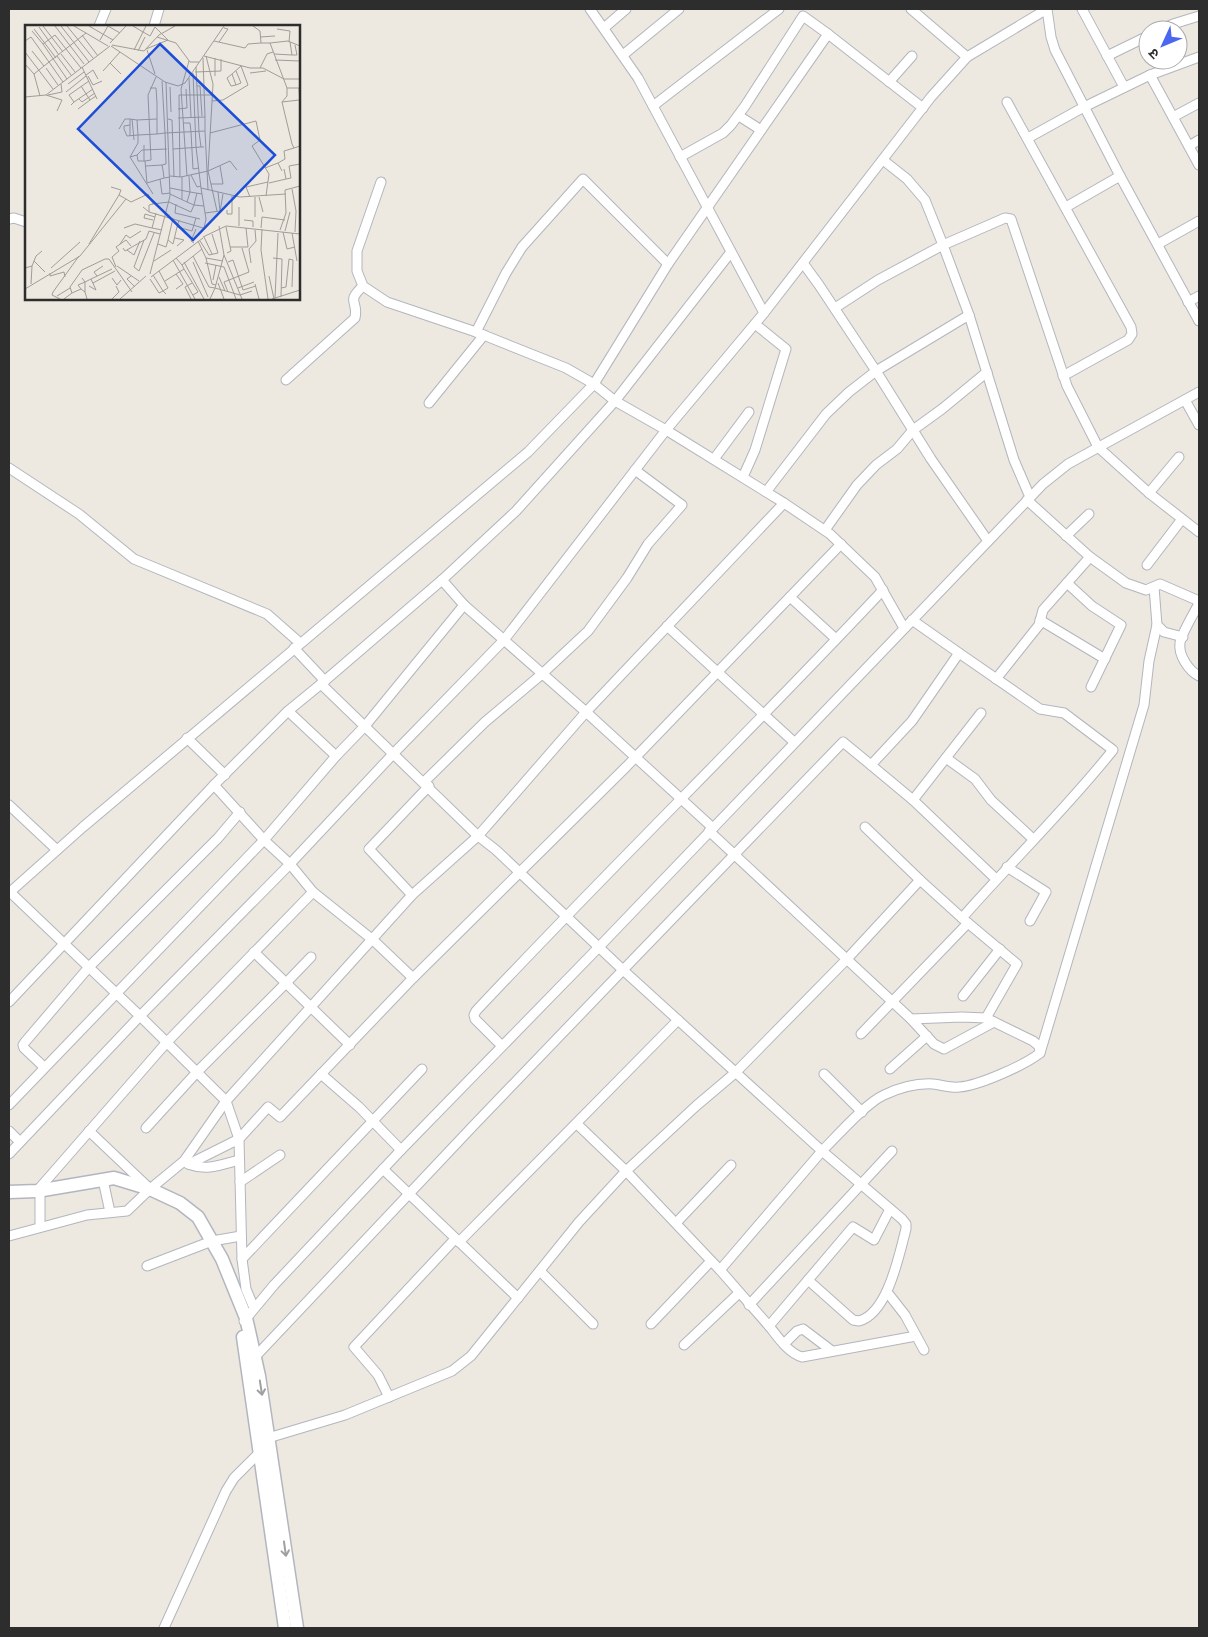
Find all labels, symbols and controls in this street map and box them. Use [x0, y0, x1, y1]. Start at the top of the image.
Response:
north arrow [1138, 20, 1188, 70]
inset map [25, 25, 300, 300]
text: उ [1144, 45, 1162, 63]
one-way arrow [256, 1380, 266, 1396]
one-way arrow [280, 1541, 290, 1557]

